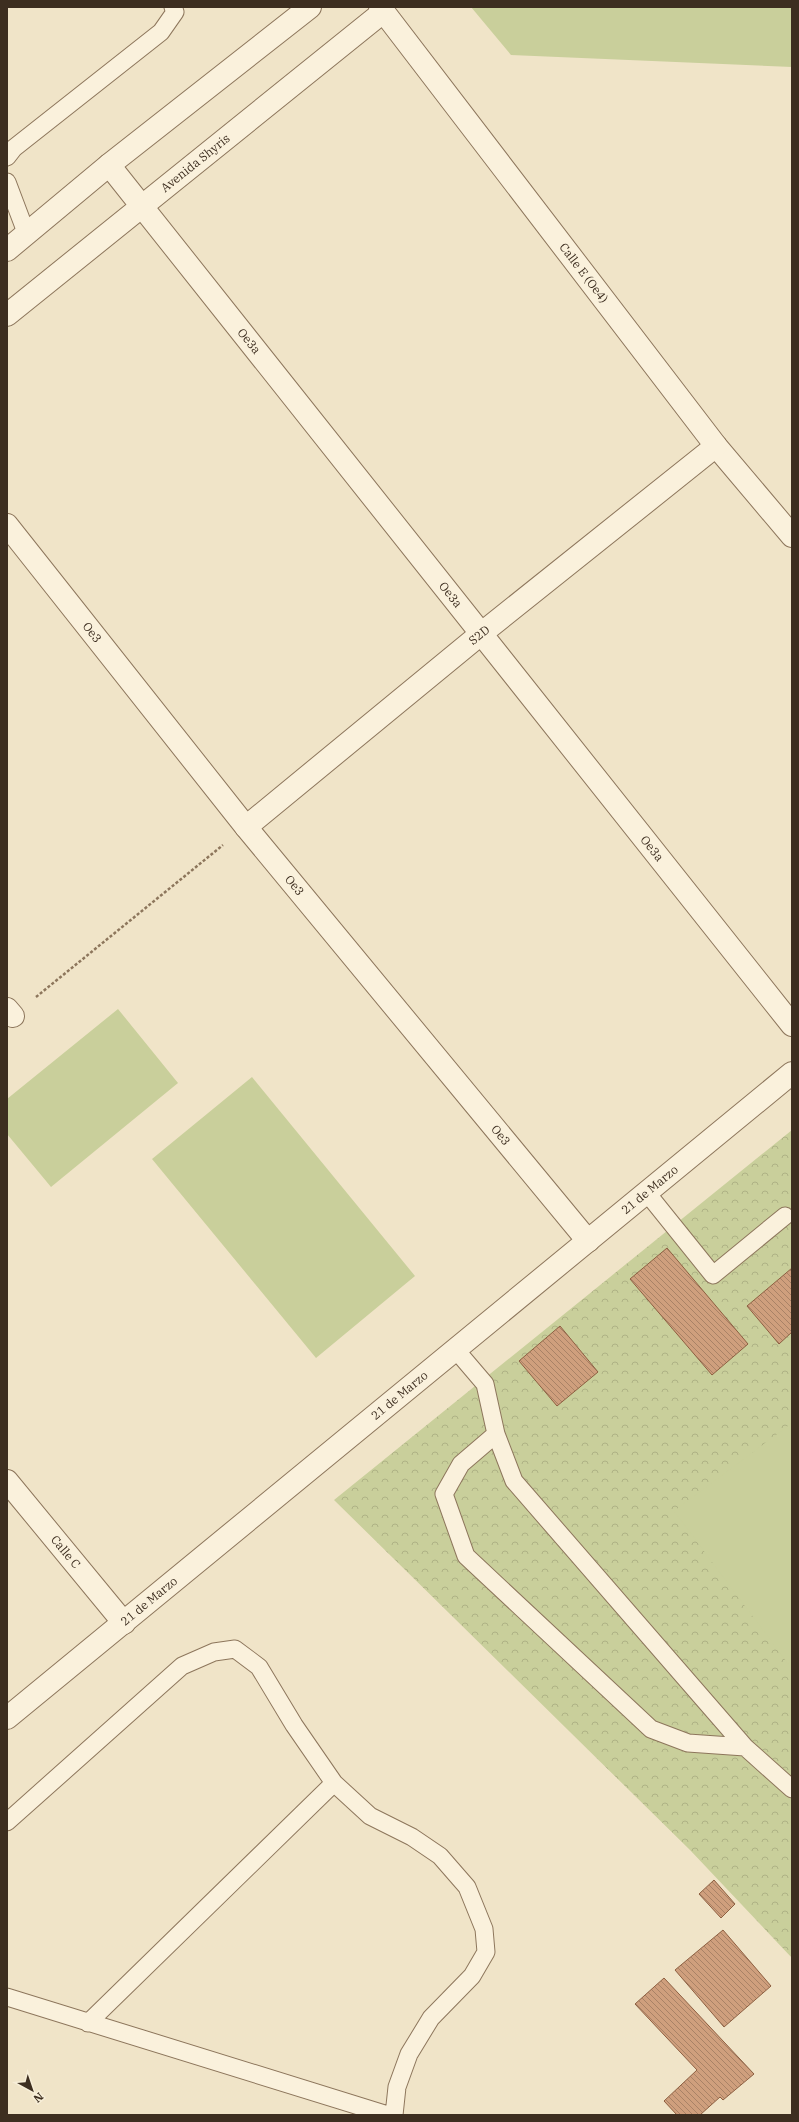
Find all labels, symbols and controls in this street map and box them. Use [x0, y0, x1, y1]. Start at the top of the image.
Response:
street label: Avenida Shyris [157, 130, 233, 195]
street label: Calle E (Oe4) [556, 240, 612, 306]
street label: Oe3a [234, 325, 264, 357]
street label: Oe3a [436, 579, 466, 611]
street label: Oe3 [80, 619, 105, 645]
street label: S2D [465, 622, 493, 648]
street label: Oe3a [637, 832, 667, 865]
street label: Oe3 [282, 872, 308, 899]
street label: Oe3 [488, 1122, 514, 1148]
street label: 21 de Marzo [618, 1162, 681, 1217]
street label: 21 de Marzo [368, 1367, 431, 1423]
street label: Calle C [48, 1532, 84, 1571]
street label: 21 de Marzo [117, 1573, 180, 1628]
north arrow [12, 2070, 52, 2110]
text: N [30, 2090, 46, 2106]

